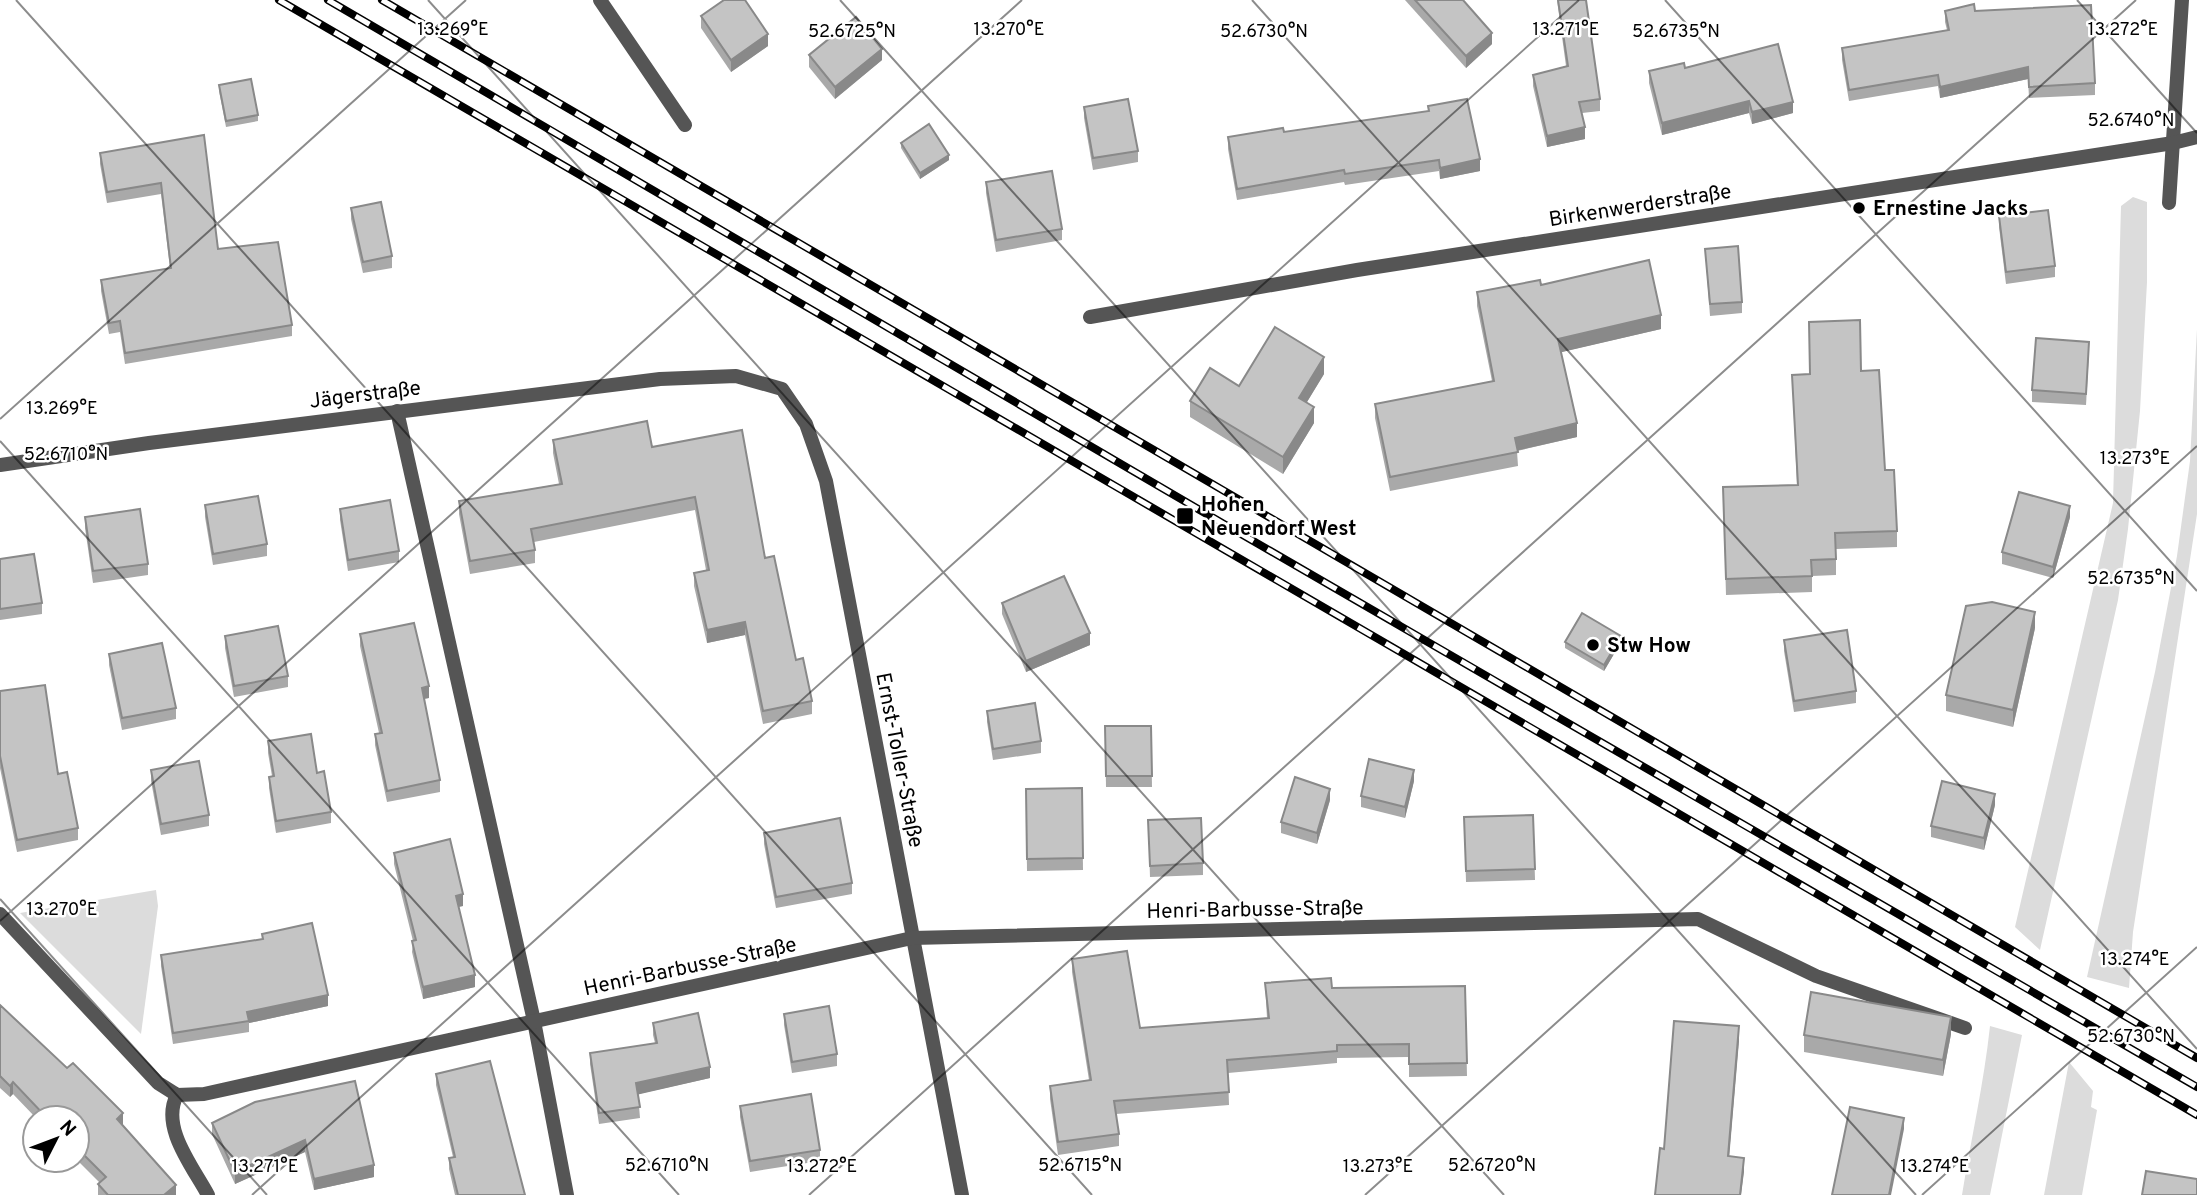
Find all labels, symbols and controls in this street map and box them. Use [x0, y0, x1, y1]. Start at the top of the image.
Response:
text: 13.269°E [417, 19, 489, 42]
text: 13.270°E [974, 19, 1044, 42]
text: 13.271°E [1533, 19, 1599, 42]
text: 13.272°E [2088, 19, 2158, 42]
text: 52.6725°N [808, 21, 896, 44]
text: 52.6730°N [1220, 21, 1308, 44]
text: 52.6735°N [1632, 21, 1720, 44]
text: 52.6740°N [2088, 110, 2174, 133]
street label: Birkenwerderstraße [1547, 179, 1733, 234]
place label: Ernestine Jacks [1873, 196, 2028, 223]
marker: Ernestine Jacks [1851, 200, 1867, 216]
street label: Jägerstraße [308, 375, 422, 416]
text: 13.269°E [26, 398, 98, 421]
text: 52.6710°N [24, 444, 108, 467]
text: 13.273°E [2100, 448, 2170, 471]
place label: Hohen Neuendorf West [1201, 492, 1357, 543]
marker: Hohen Neuendorf West [1175, 506, 1195, 526]
text: 52.6735°N [2087, 568, 2175, 591]
place label: Stw How [1607, 633, 1691, 660]
marker: Stw How [1585, 637, 1601, 653]
street label: Ernst-Toller-Straße [868, 670, 929, 850]
street label: Henri-Barbusse-Straße [1146, 895, 1364, 926]
text: 13.270°E [27, 899, 97, 922]
street label: Henri-Barbusse-Straße [581, 932, 799, 1003]
text: 13.274°E [2100, 949, 2170, 972]
text: 52.6730°N [2087, 1026, 2175, 1049]
north arrow [21, 1104, 91, 1174]
text: N [54, 1116, 81, 1142]
text: 52.6710°N [625, 1155, 709, 1178]
text: 52.6715°N [1038, 1155, 1122, 1178]
text: 52.6720°N [1448, 1155, 1536, 1178]
text: 13.271°E [232, 1156, 298, 1179]
text: 13.272°E [787, 1156, 857, 1179]
text: 13.273°E [1343, 1156, 1413, 1179]
text: 13.274°E [1900, 1156, 1970, 1179]

